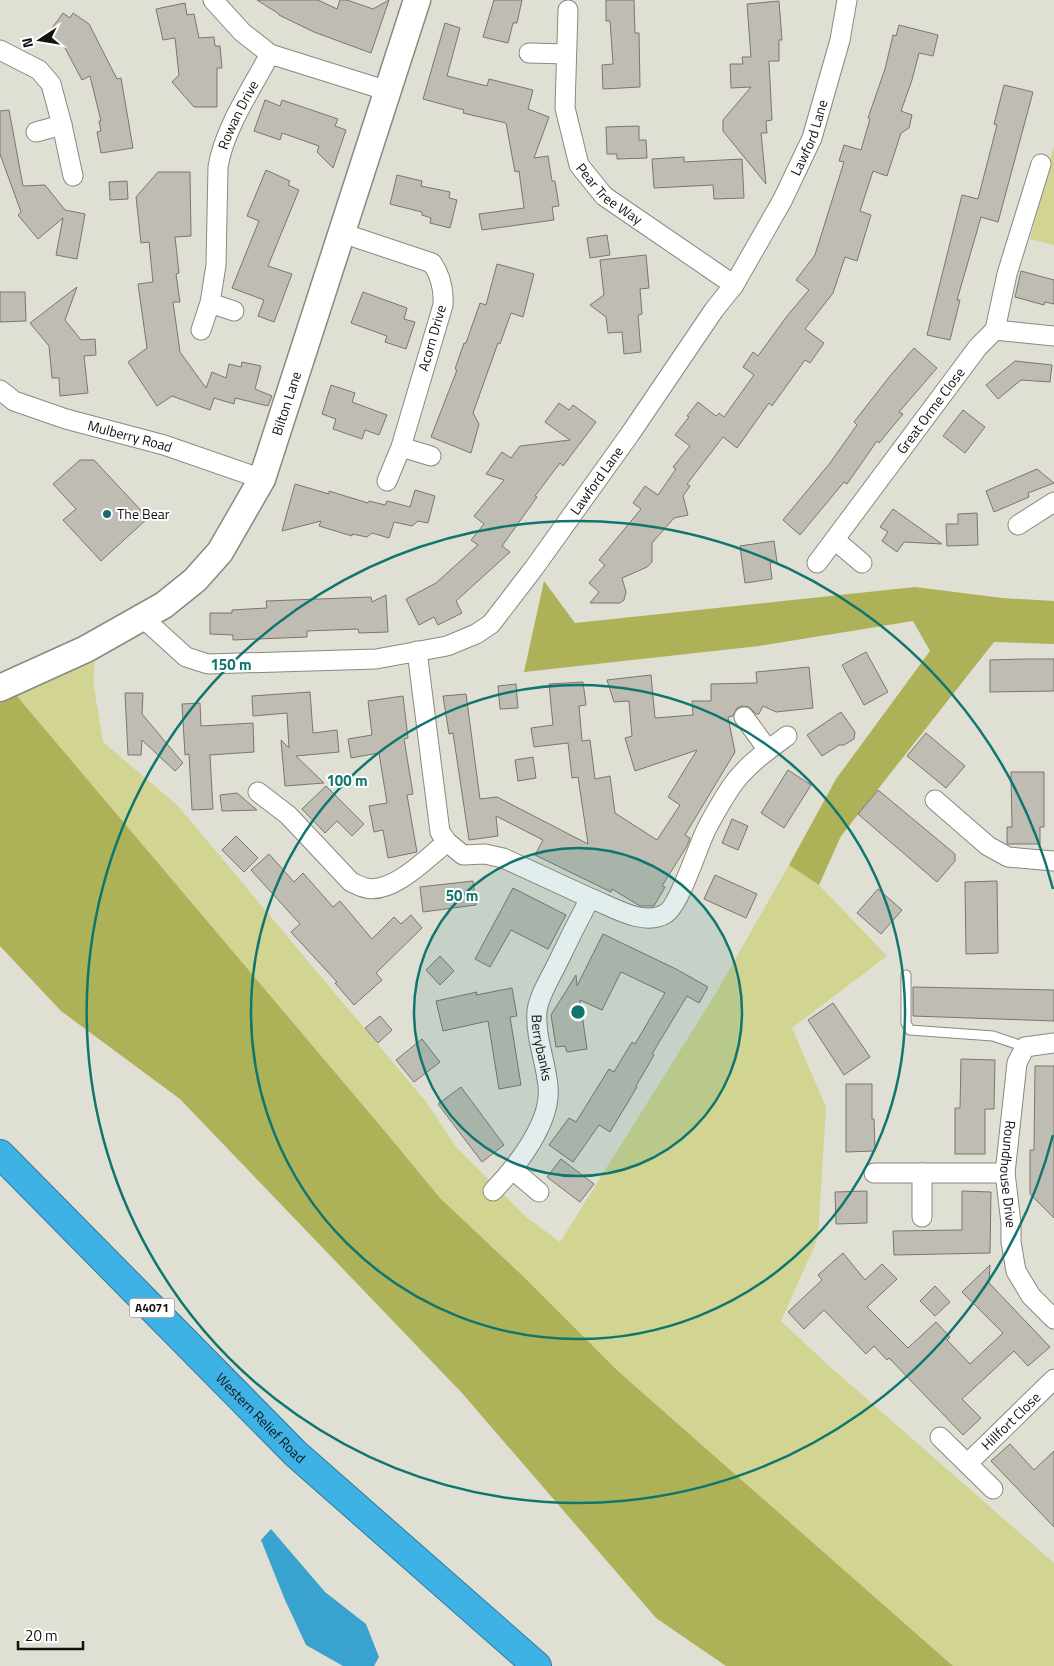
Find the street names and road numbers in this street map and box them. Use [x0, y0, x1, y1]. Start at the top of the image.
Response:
street label: Rowan Drive [212, 76, 263, 152]
street label: Lawford Lane [785, 97, 832, 179]
street label: Pear Tree Way [571, 158, 647, 230]
street label: Acorn Drive [412, 302, 451, 373]
street label: Great Orme Close [891, 363, 969, 458]
street label: Bilton Lane [266, 369, 306, 438]
street label: Mulberry Road [85, 414, 175, 457]
street label: Lawford Lane [564, 442, 628, 519]
street label: Berrybanks [527, 1014, 558, 1083]
street label: Roundhouse Drive [995, 1119, 1022, 1228]
road number: A4071 [130, 1299, 174, 1318]
street label: Western Relief Road [211, 1368, 311, 1468]
street label: Hillfort Close [976, 1387, 1045, 1455]

